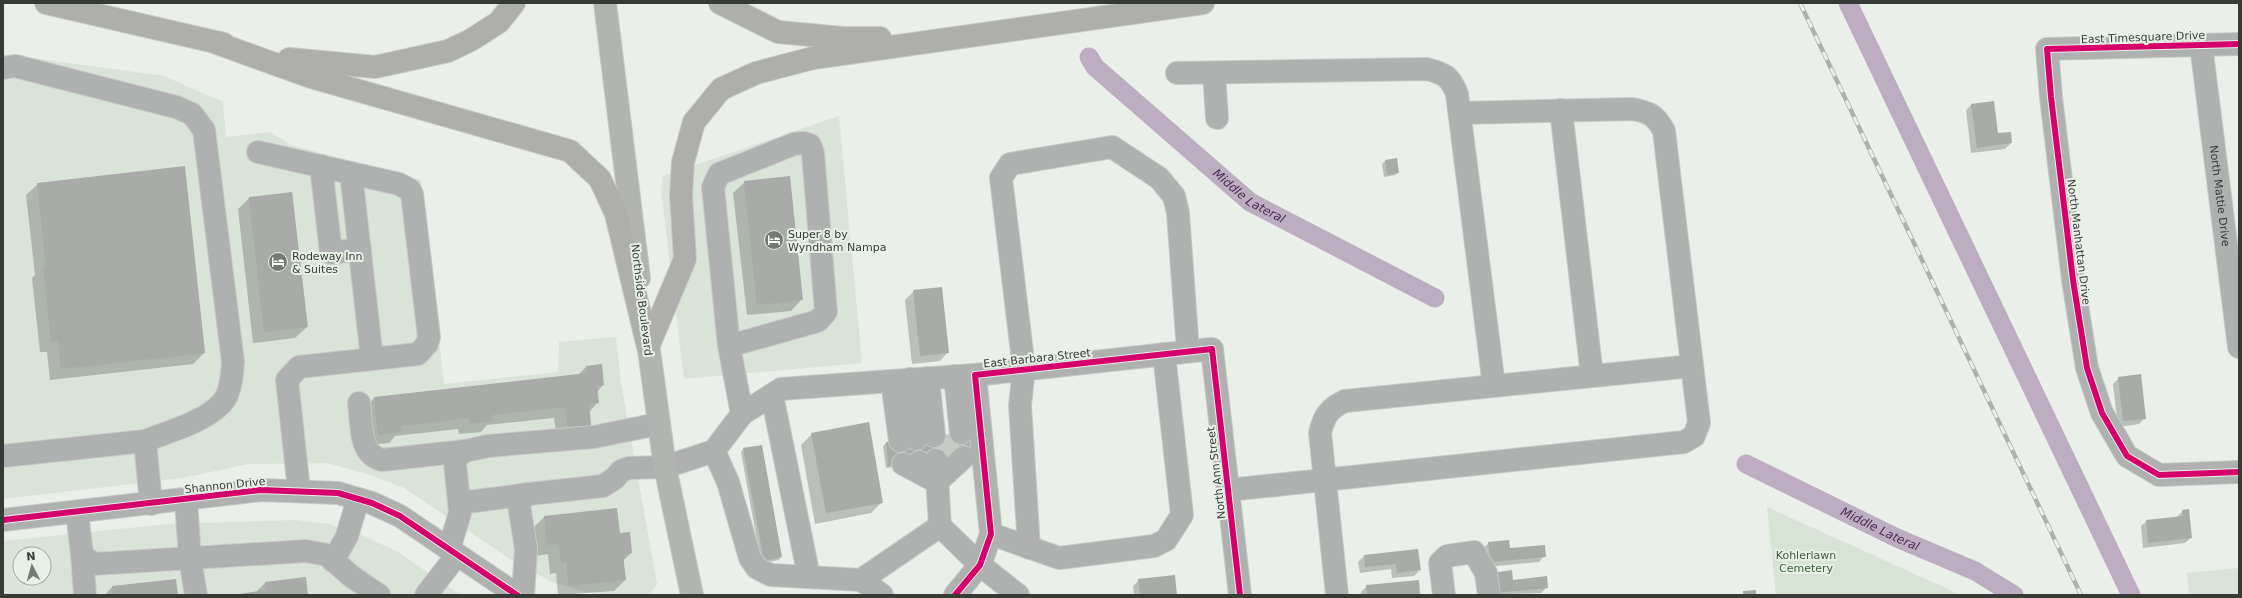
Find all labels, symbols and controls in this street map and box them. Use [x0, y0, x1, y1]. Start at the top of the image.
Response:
street label: East Timesquare Drive [2081, 29, 2206, 46]
street label: North Mattie Drive [2207, 144, 2232, 247]
water label: Middle Lateral [1210, 166, 1288, 226]
street label: North Manhattan Drive [2064, 179, 2093, 306]
place label: Super 8 by Wyndham Nampa [788, 228, 886, 254]
hotel icon: Super 8 by Wyndham Nampa [763, 229, 785, 251]
street label: Northside Boulevard [628, 243, 655, 357]
place label: Rodeway Inn & Suites [292, 250, 363, 276]
hotel icon: Rodeway Inn & Suites [267, 251, 289, 273]
street label: East Barbara Street [983, 346, 1092, 371]
street label: North Ann Street [1204, 425, 1229, 520]
street label: Shannon Drive [184, 475, 266, 496]
water label: Middle Lateral [1838, 505, 1922, 554]
north arrow [12, 546, 52, 586]
park label: Kohlerlawn Cemetery [1776, 549, 1836, 575]
text: N [26, 550, 36, 563]

